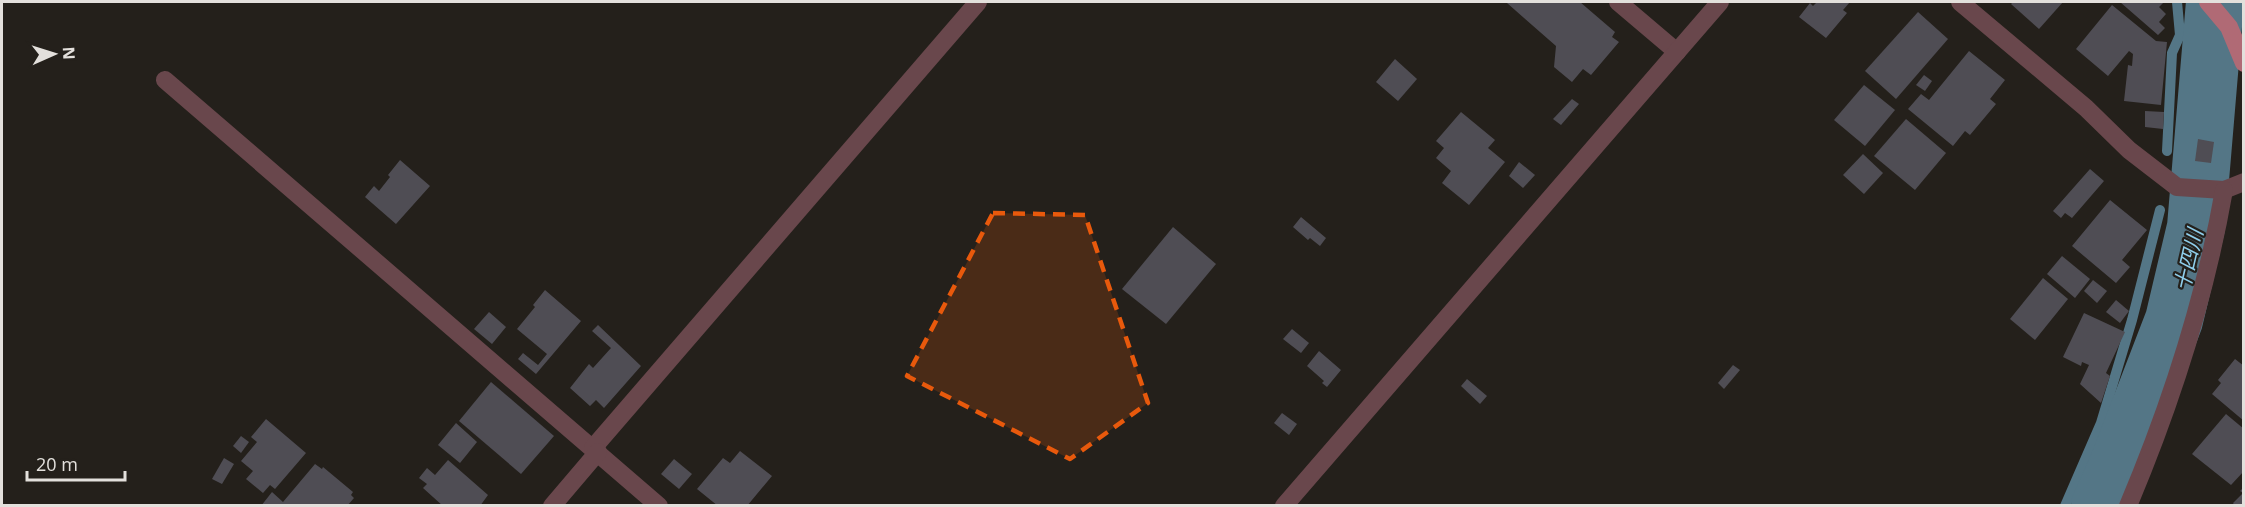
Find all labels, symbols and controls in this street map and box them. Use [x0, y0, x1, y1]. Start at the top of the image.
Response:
north arrow [24, 24, 84, 84]
text: N [58, 46, 80, 60]
water label: 十四川 [2167, 224, 2209, 294]
scale bar [27, 444, 124, 482]
text: 20 m [36, 452, 78, 476]

